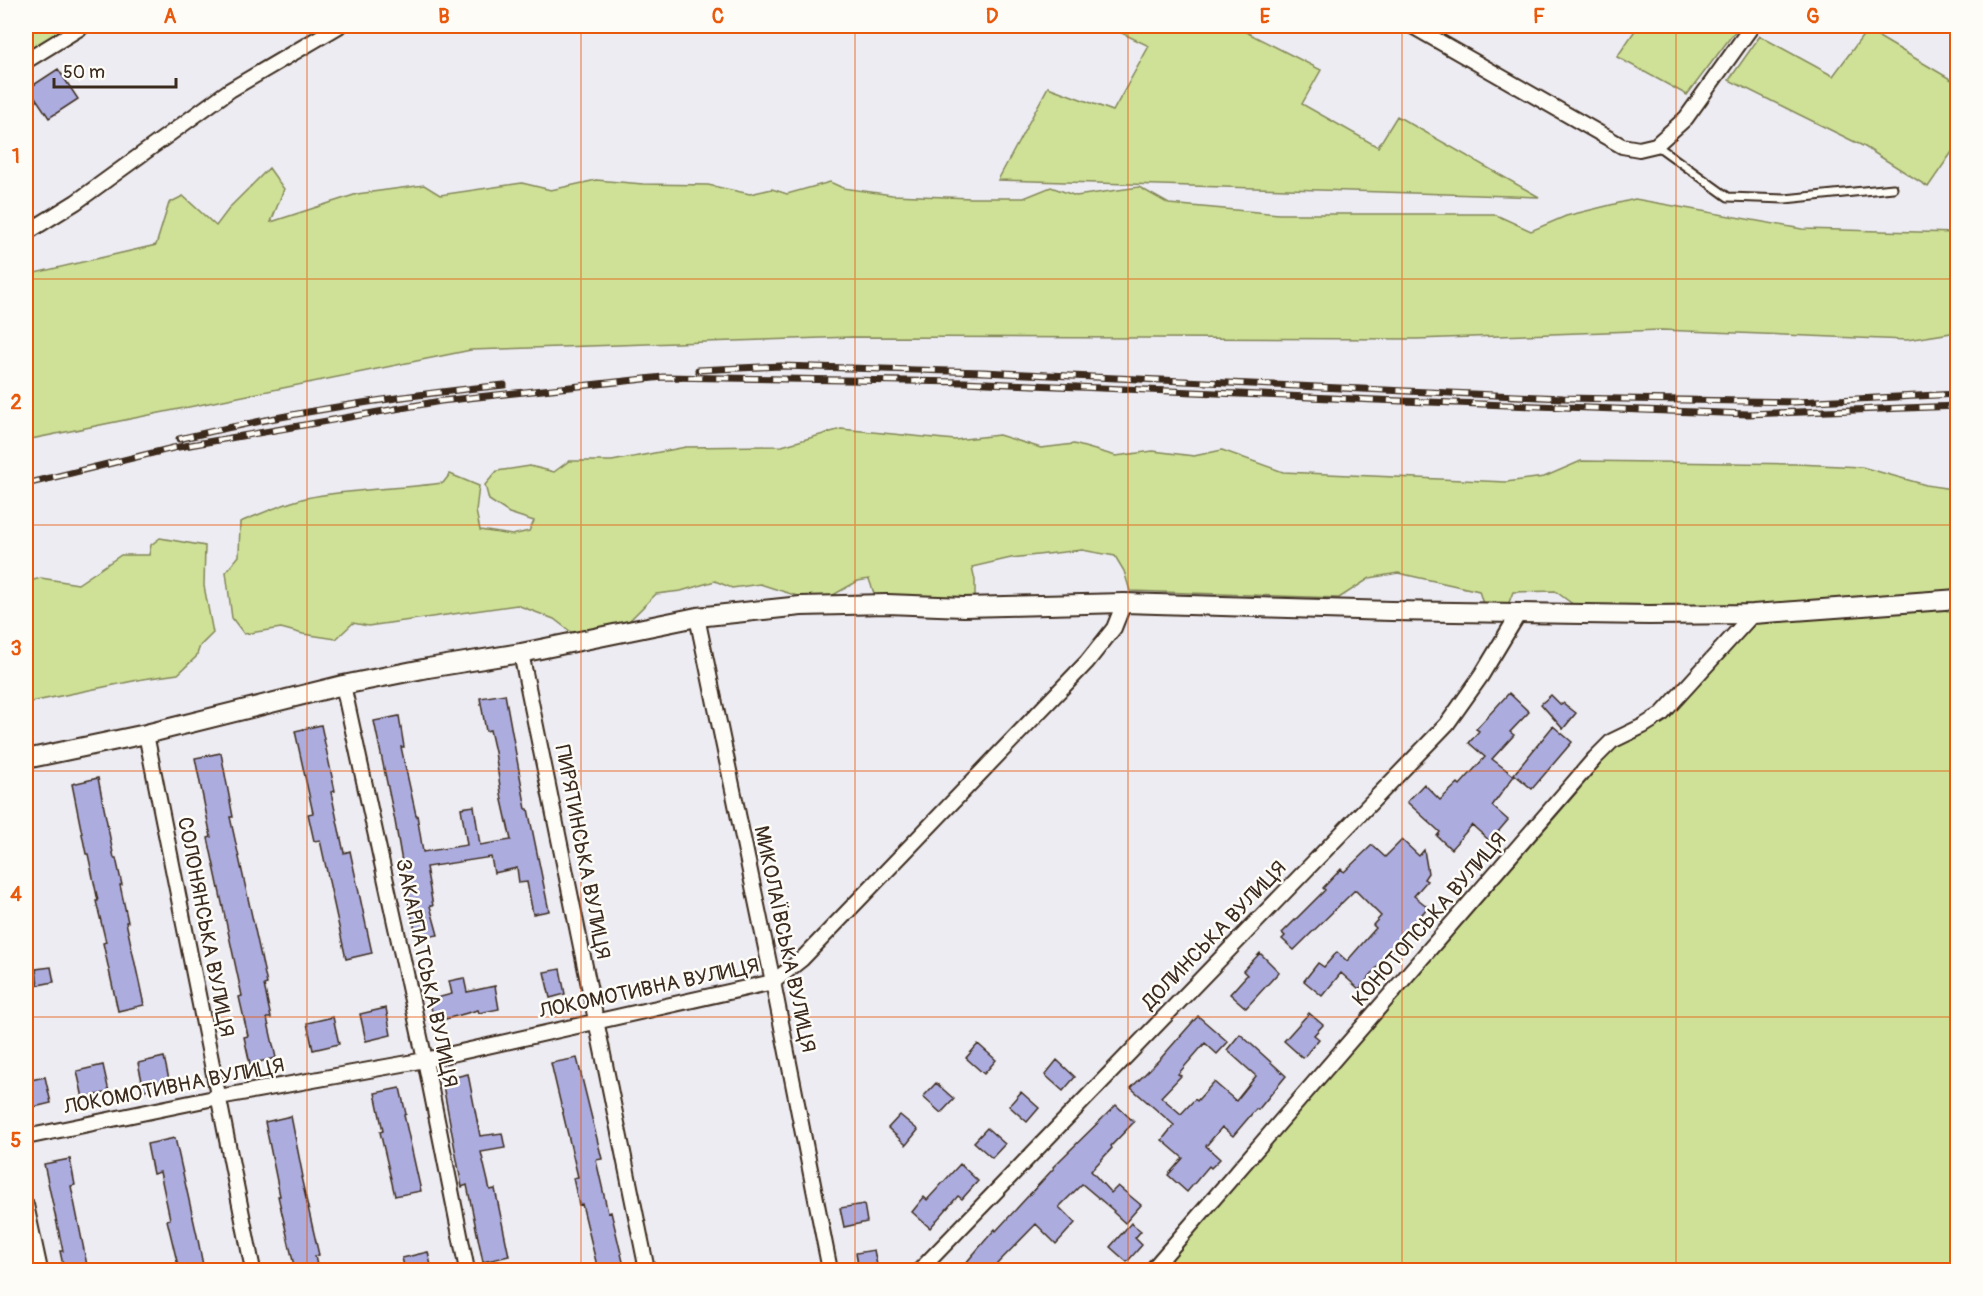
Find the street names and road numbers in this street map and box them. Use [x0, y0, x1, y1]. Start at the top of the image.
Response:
street label: ПИРЯТИНСЬКА ВУЛИЦЯ [548, 743, 617, 962]
street label: СОЛОНЯНСЬКА ВУЛИЦЯ [171, 815, 240, 1039]
street label: МИКОЛАЇВСЬКА ВУЛИЦЯ [747, 823, 822, 1055]
street label: КОНОТОПСЬКА ВУЛИЦЯ [1346, 827, 1512, 1012]
street label: ДОЛИНСЬКА ВУЛИЦЯ [1136, 855, 1293, 1016]
street label: ЗАКАРПАТСЬКА ВУЛИЦЯ [389, 856, 464, 1090]
street label: ЛОКОМОТИВНА ВУЛИЦЯ [536, 952, 762, 1025]
street label: ЛОКОМОТИВНА ВУЛИЦЯ [61, 1052, 287, 1121]

